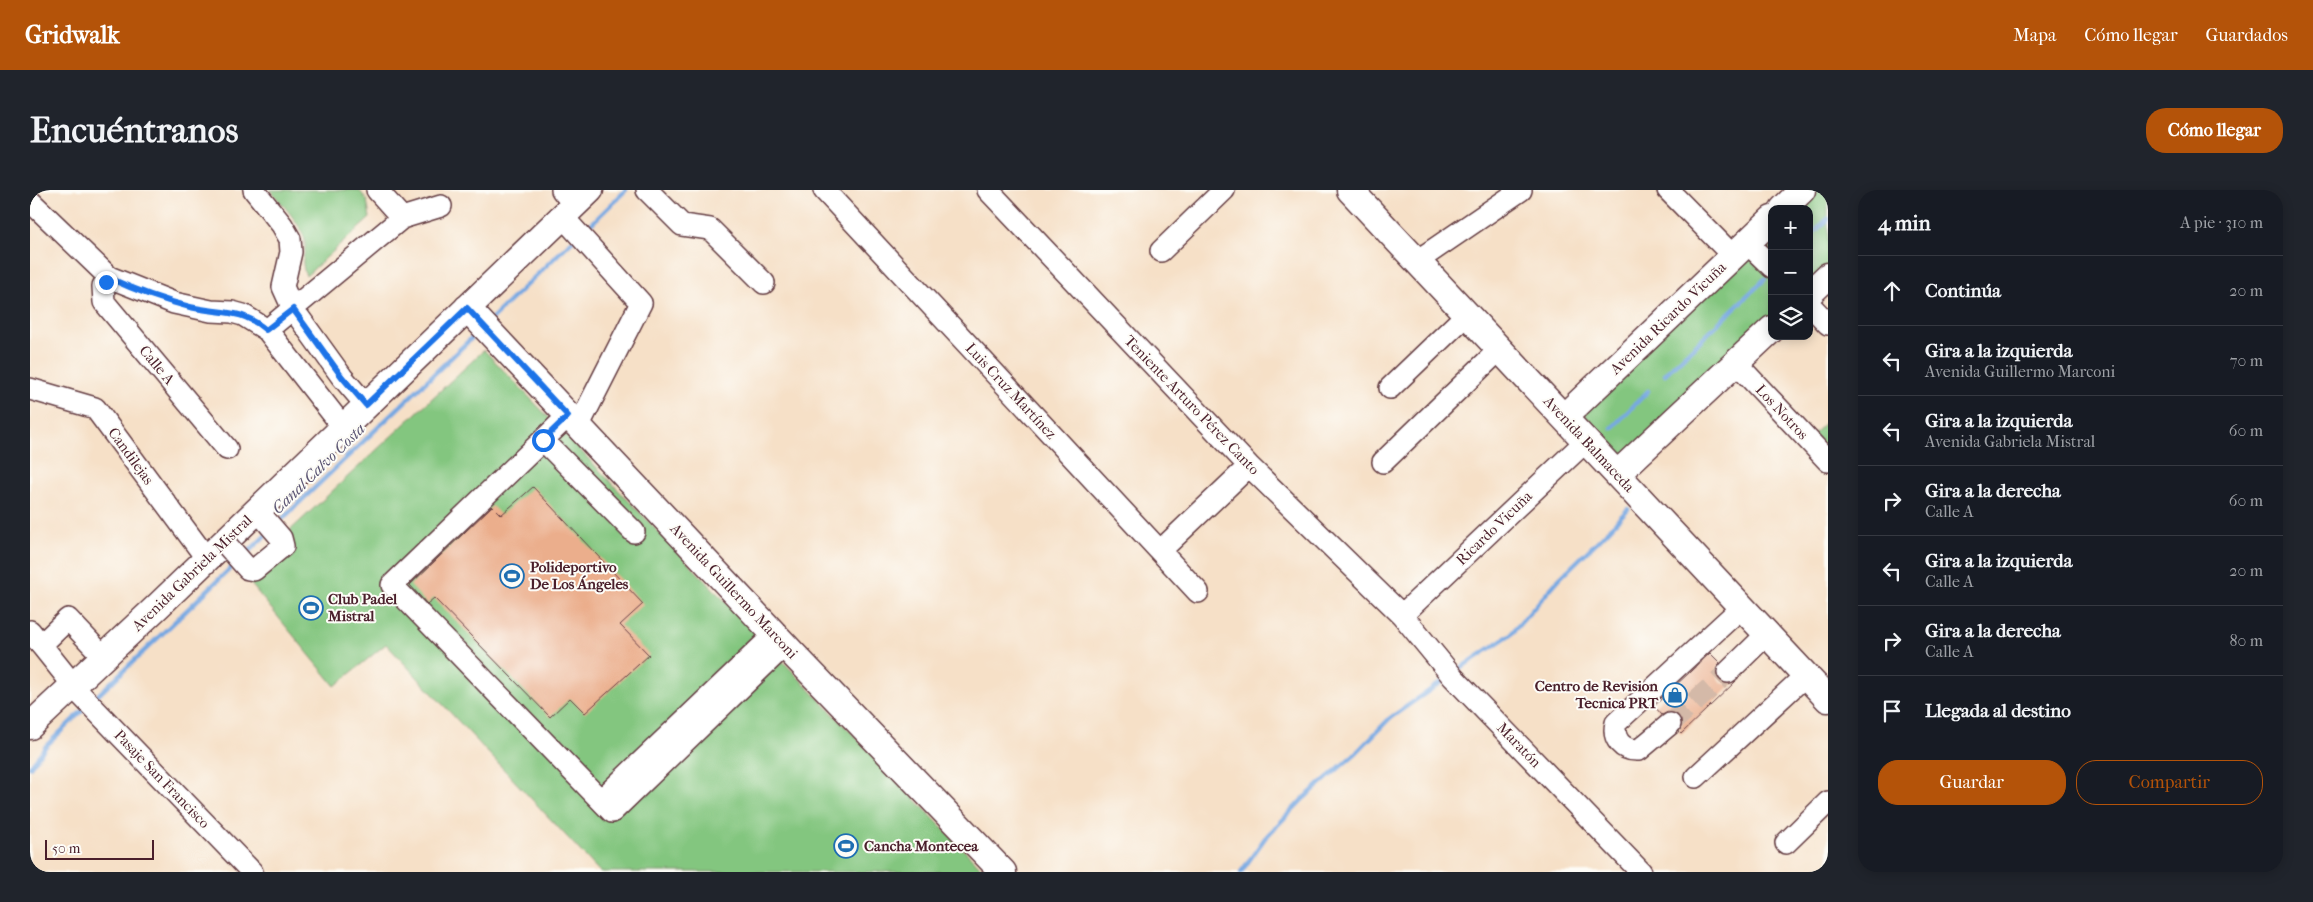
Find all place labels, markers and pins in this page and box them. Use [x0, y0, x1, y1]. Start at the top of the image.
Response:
place label: Polideportivo De Los Ángeles [530, 558, 629, 593]
sports icon: Polideportivo De Los Ángeles [499, 563, 525, 589]
place label: Club Padel Mistral [327, 590, 398, 625]
sports icon: Club Padel Mistral [298, 595, 324, 621]
place label: Centro de Revision Tecnica PRT [1535, 677, 1659, 712]
shop icon: Centro de Revision Tecnica PRT [1662, 682, 1688, 708]
sports icon: Cancha Montecea [833, 833, 859, 859]
place label: Cancha Montecea [864, 837, 979, 855]

